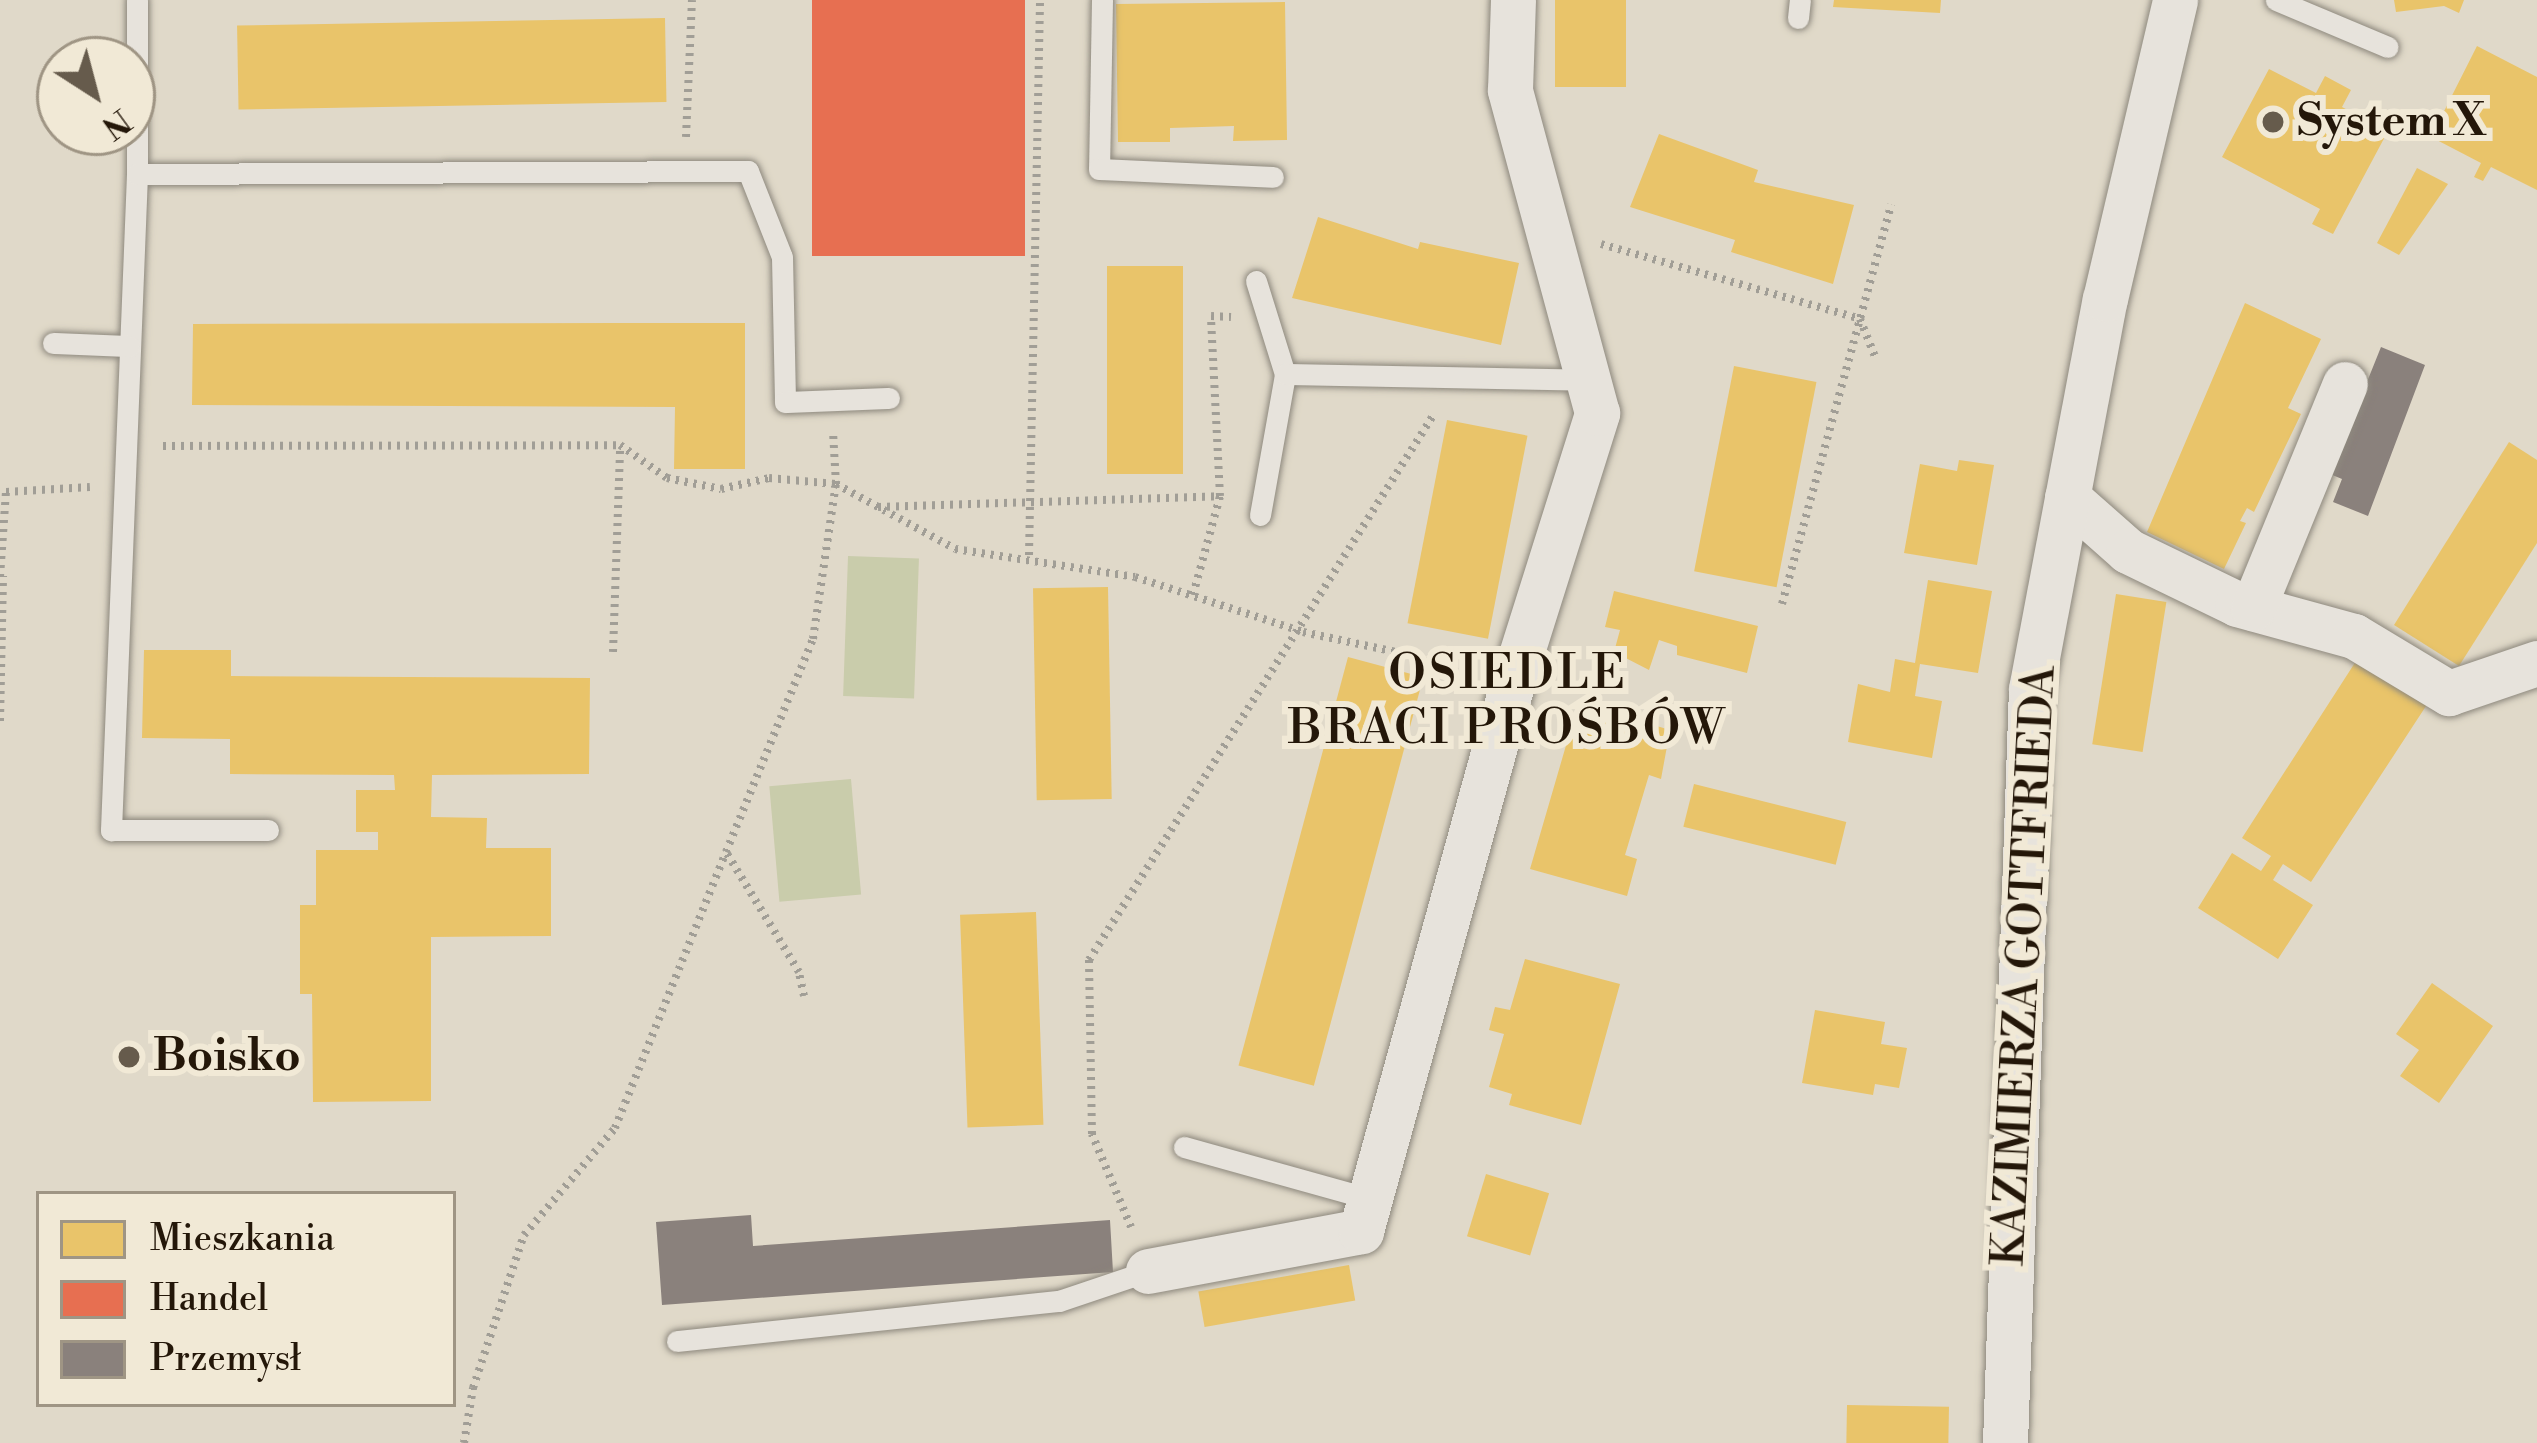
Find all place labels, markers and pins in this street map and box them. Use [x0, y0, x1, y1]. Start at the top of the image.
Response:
place label: System X [2297, 95, 2486, 149]
marker: System X [2260, 109, 2286, 135]
place label: Boisko [153, 1030, 301, 1084]
marker: Boisko [116, 1044, 142, 1070]

